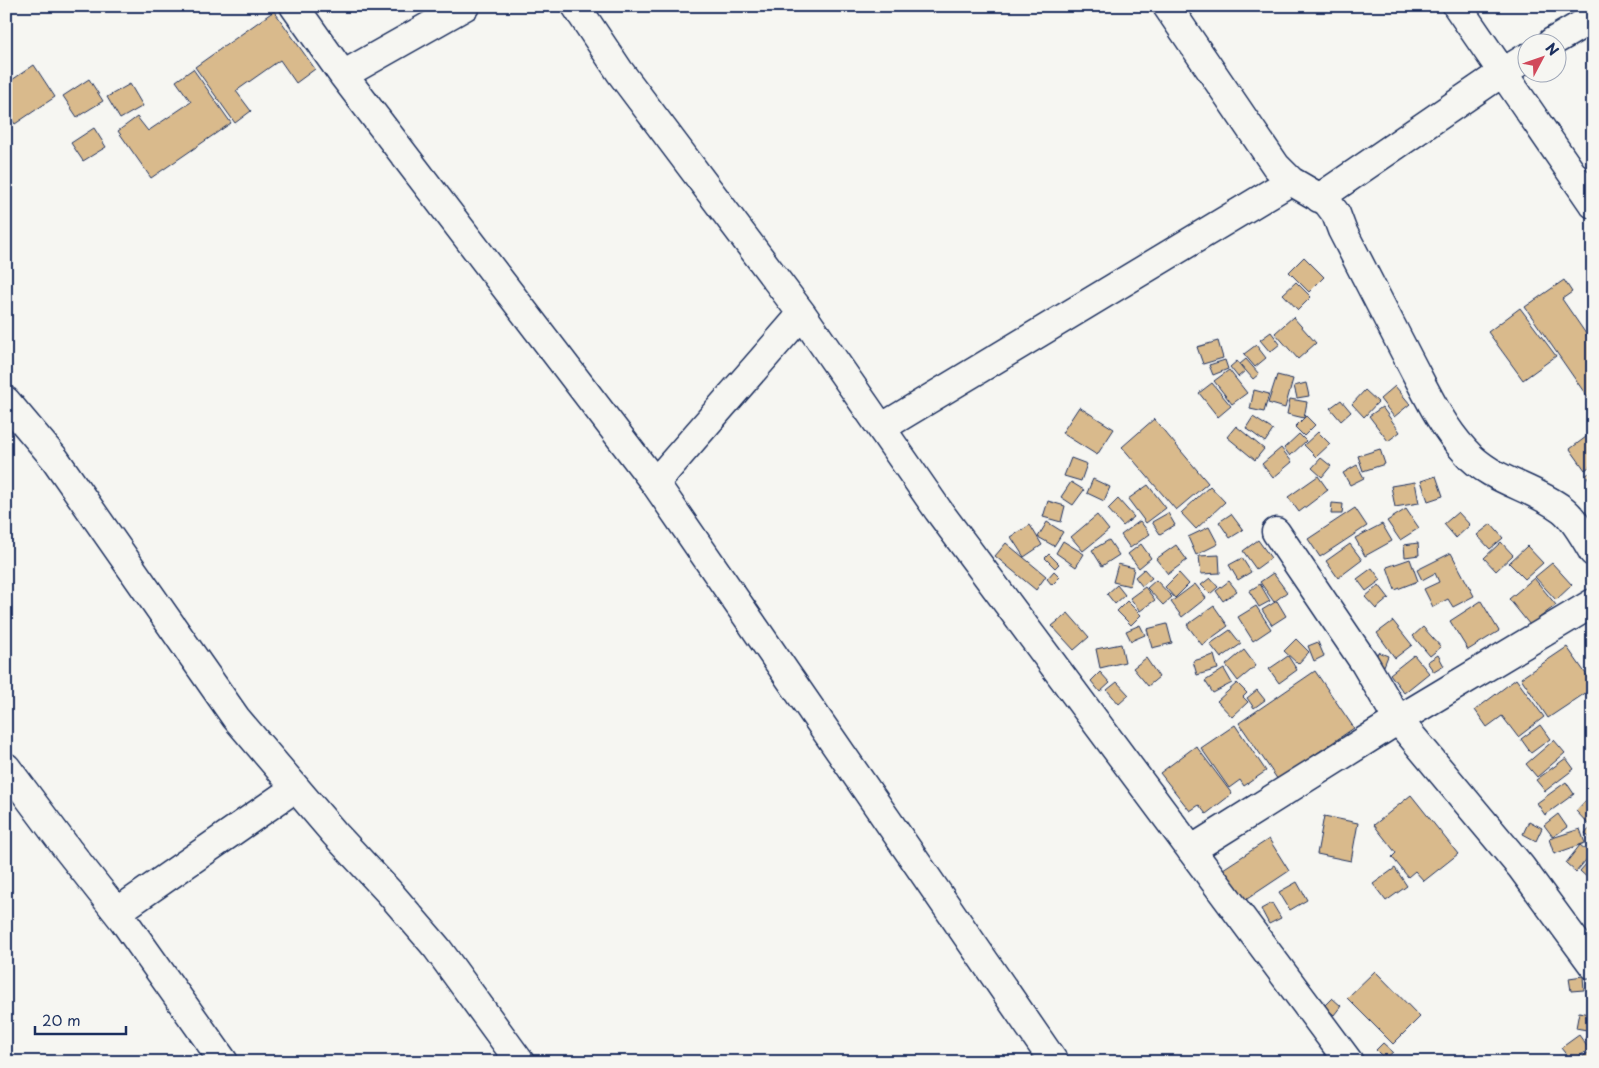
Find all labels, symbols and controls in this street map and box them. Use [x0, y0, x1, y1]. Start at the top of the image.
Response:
north arrow [1516, 32, 1566, 82]
text: N [1541, 38, 1564, 60]
scale bar [35, 1003, 126, 1035]
text: 20 m [42, 1008, 81, 1031]

